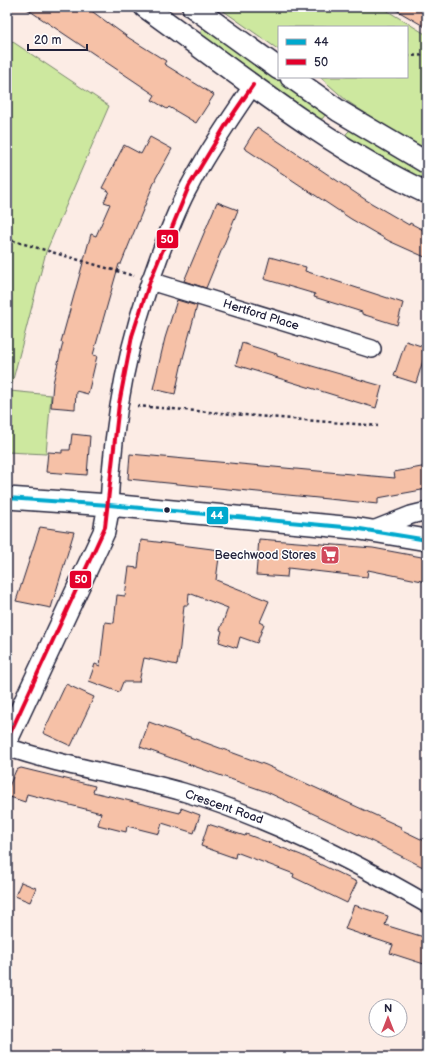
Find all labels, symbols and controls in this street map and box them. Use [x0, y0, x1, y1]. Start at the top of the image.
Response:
scale bar [28, 26, 87, 52]
legend [278, 26, 408, 78]
text: 20 m [34, 33, 61, 48]
text: 44 [314, 35, 329, 50]
text: 50 [314, 55, 328, 70]
line badge: 50 [156, 229, 179, 249]
text: 50 [160, 233, 174, 246]
street label: Hertford Place [221, 296, 301, 334]
unlabelled marker [162, 505, 172, 515]
line badge: 44 [206, 506, 229, 525]
text: 44 [211, 509, 224, 522]
supermarket icon: Beechwood Stores [319, 544, 341, 566]
place label: Beechwood Stores [215, 548, 316, 563]
line badge: 50 [69, 570, 92, 589]
text: 50 [74, 573, 88, 586]
street label: Crescent Road [183, 787, 265, 827]
north arrow [368, 998, 408, 1038]
text: N [384, 1002, 392, 1015]

